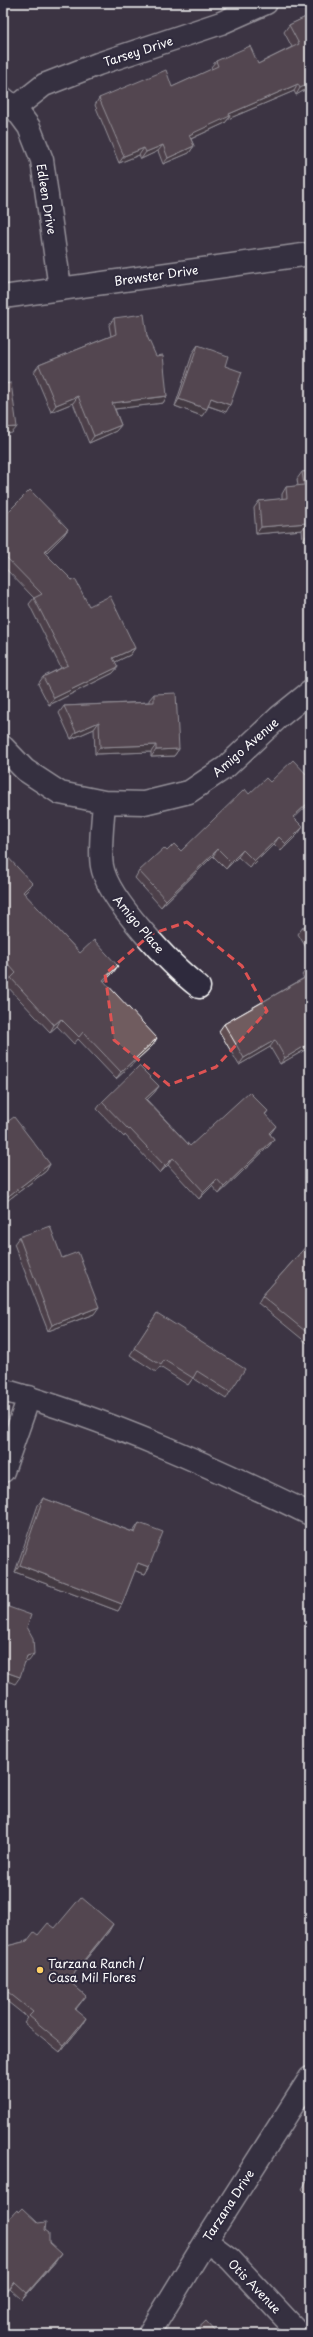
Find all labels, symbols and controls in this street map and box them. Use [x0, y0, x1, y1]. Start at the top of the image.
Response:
street label: Tarsey Drive [101, 31, 175, 71]
street label: Edleen Drive [33, 162, 61, 236]
street label: Brewster Drive [113, 260, 199, 290]
street label: Amigo Avenue [208, 713, 282, 781]
street label: Amigo Place [109, 891, 169, 957]
place label: Tarzana Ranch / Casa Mil Flores [48, 1954, 144, 1986]
marker: Tarzana Ranch / Casa Mil Flores [35, 1965, 45, 1975]
street label: Tarzana Drive [198, 2165, 258, 2245]
street label: Otis Avenue [224, 2255, 286, 2317]

